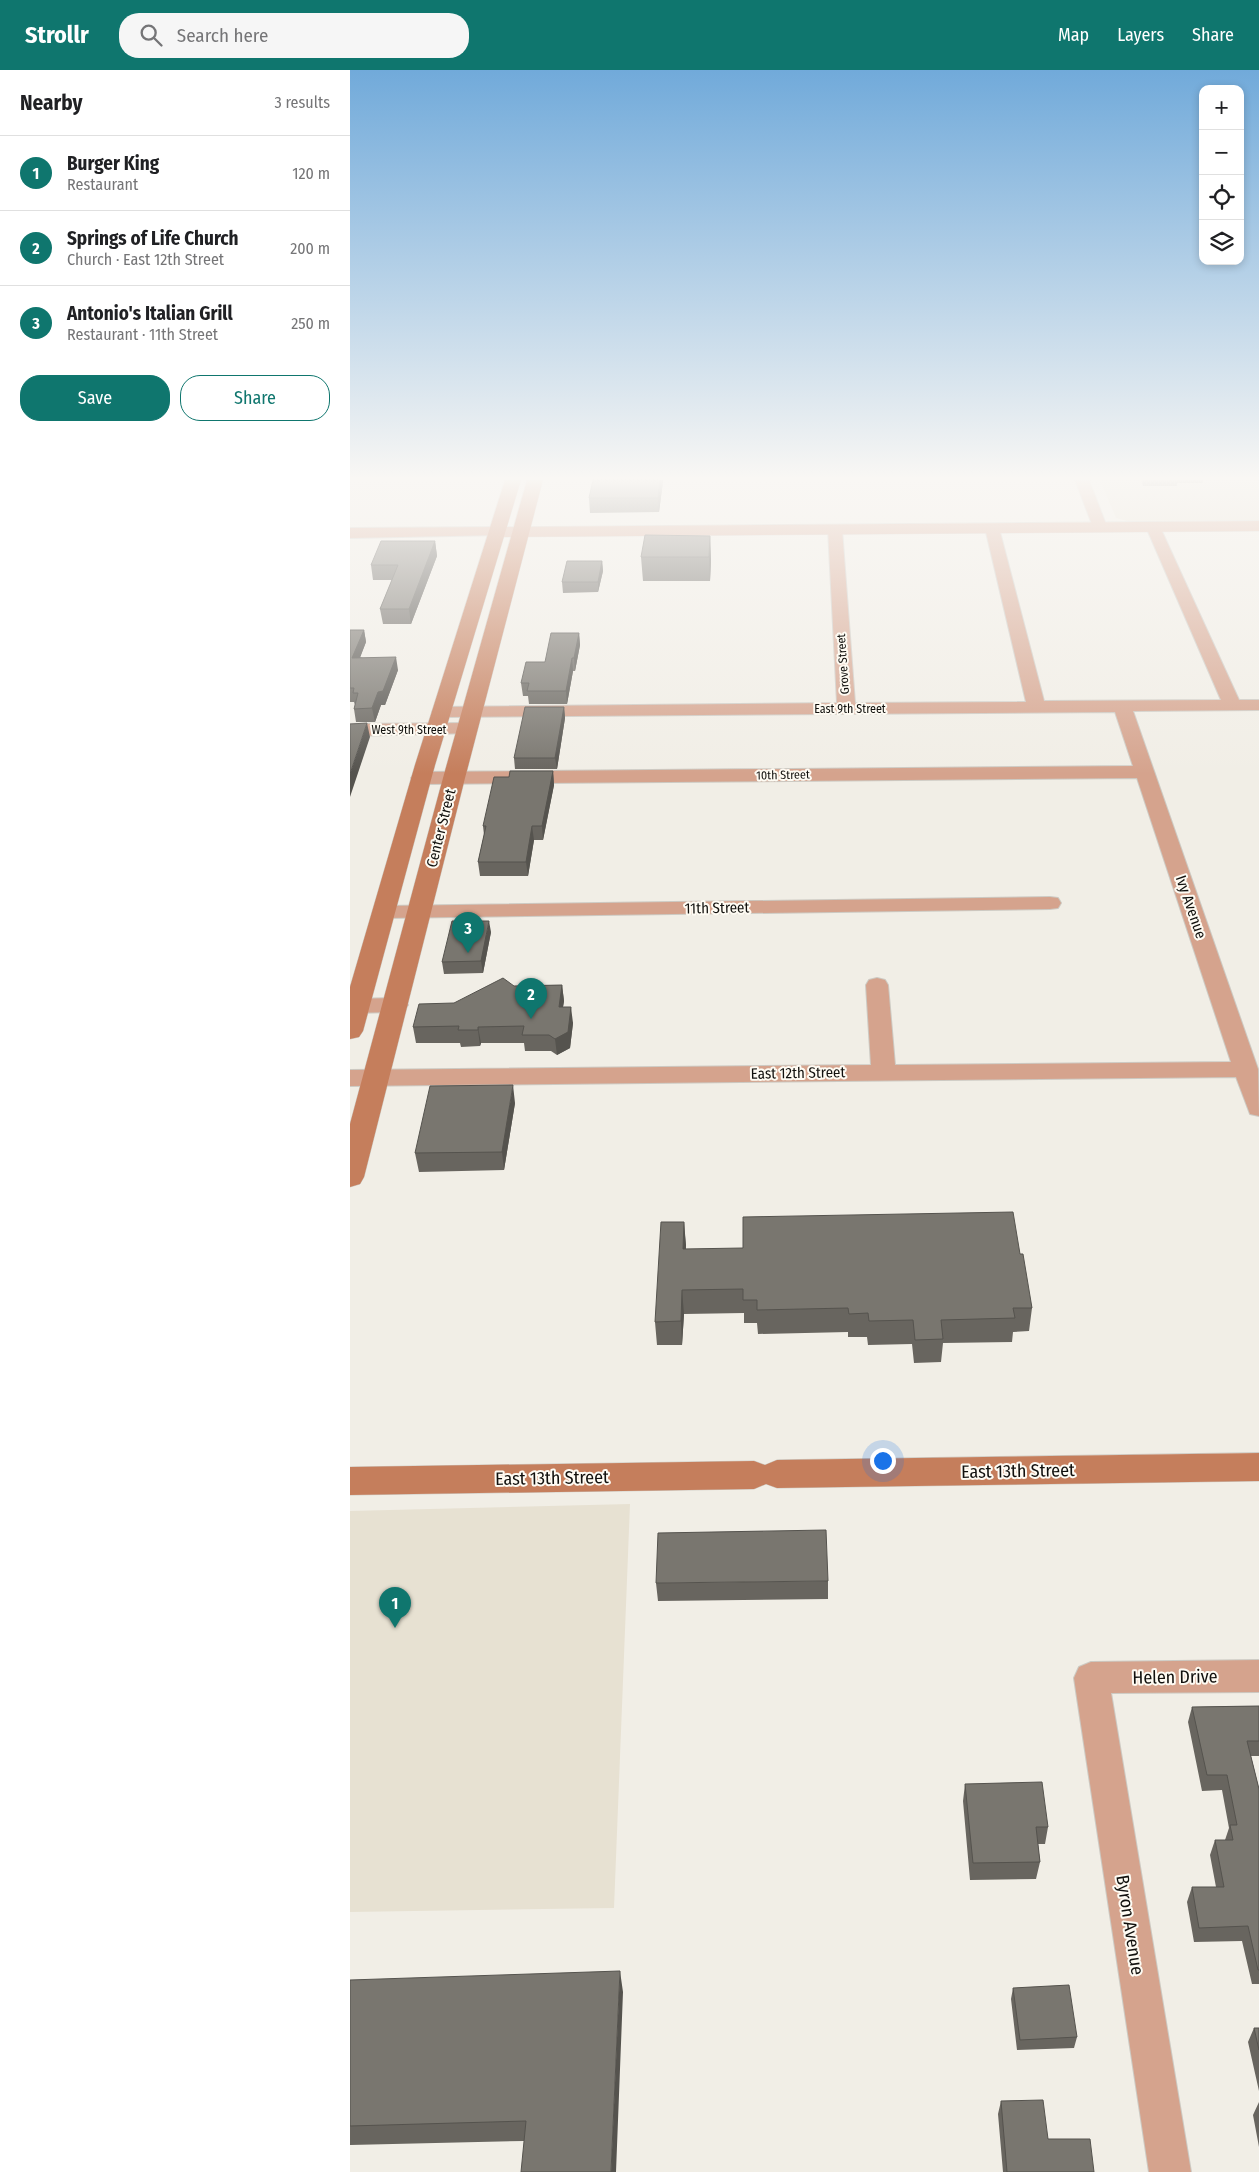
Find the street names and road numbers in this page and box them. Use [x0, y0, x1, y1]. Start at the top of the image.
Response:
street label: Grove Street [834, 633, 852, 695]
street label: East 9th Street [814, 702, 886, 716]
street label: West 9th Street [371, 723, 447, 737]
street label: 10th Street [756, 768, 810, 782]
street label: Center Street [423, 787, 459, 869]
street label: Ivy Avenue [1172, 873, 1210, 941]
street label: 11th Street [684, 898, 750, 918]
street label: East 12th Street [751, 1063, 846, 1083]
street label: East 13th Street [961, 1459, 1075, 1483]
street label: East 13th Street [495, 1466, 609, 1490]
street label: Helen Drive [1132, 1665, 1218, 1689]
street label: Byron Avenue [1111, 1873, 1149, 1977]

